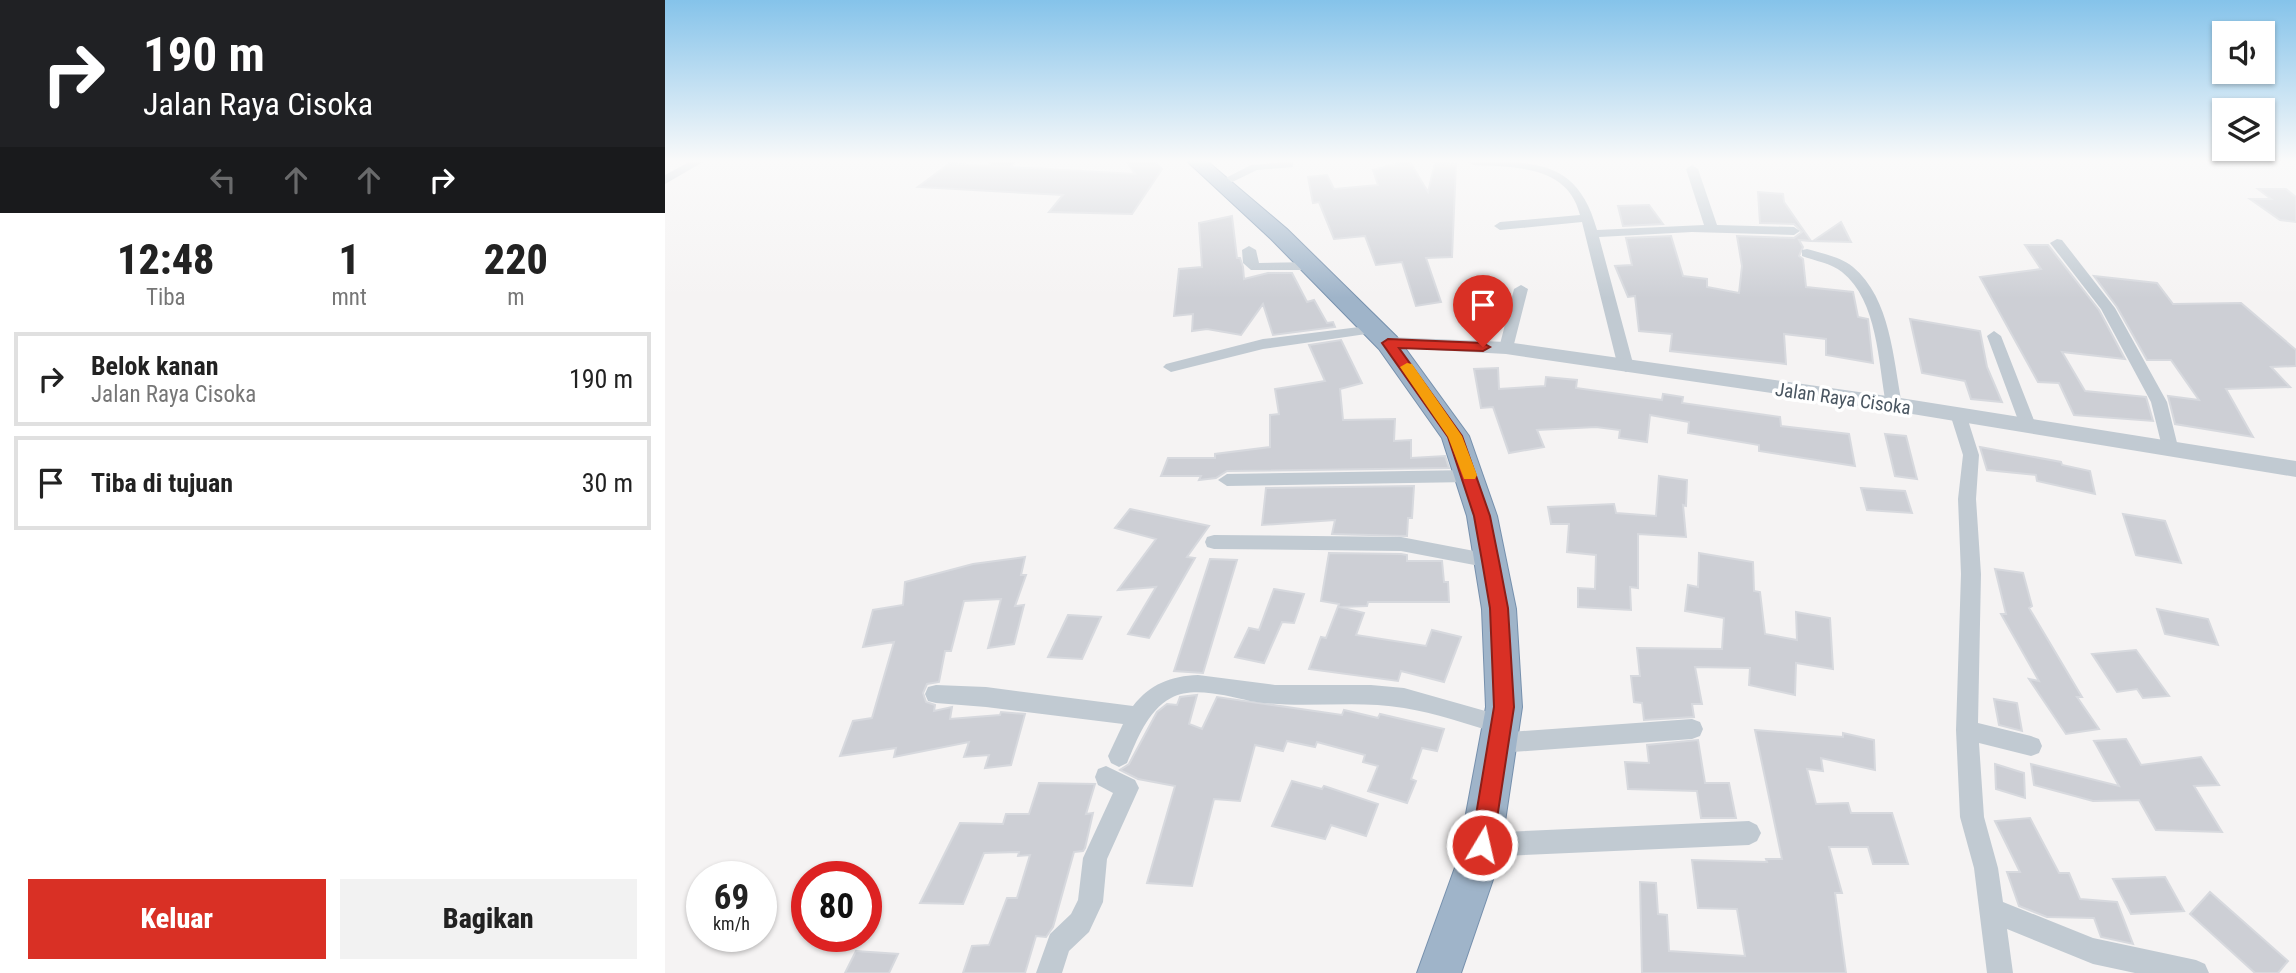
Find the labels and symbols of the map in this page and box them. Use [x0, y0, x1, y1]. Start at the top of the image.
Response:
pin [1453, 275, 1513, 347]
street label: Jalan Raya Cisoka [1774, 378, 1912, 419]
position arrow [1445, 808, 1519, 882]
speed limit sign: 80 [791, 861, 882, 952]

